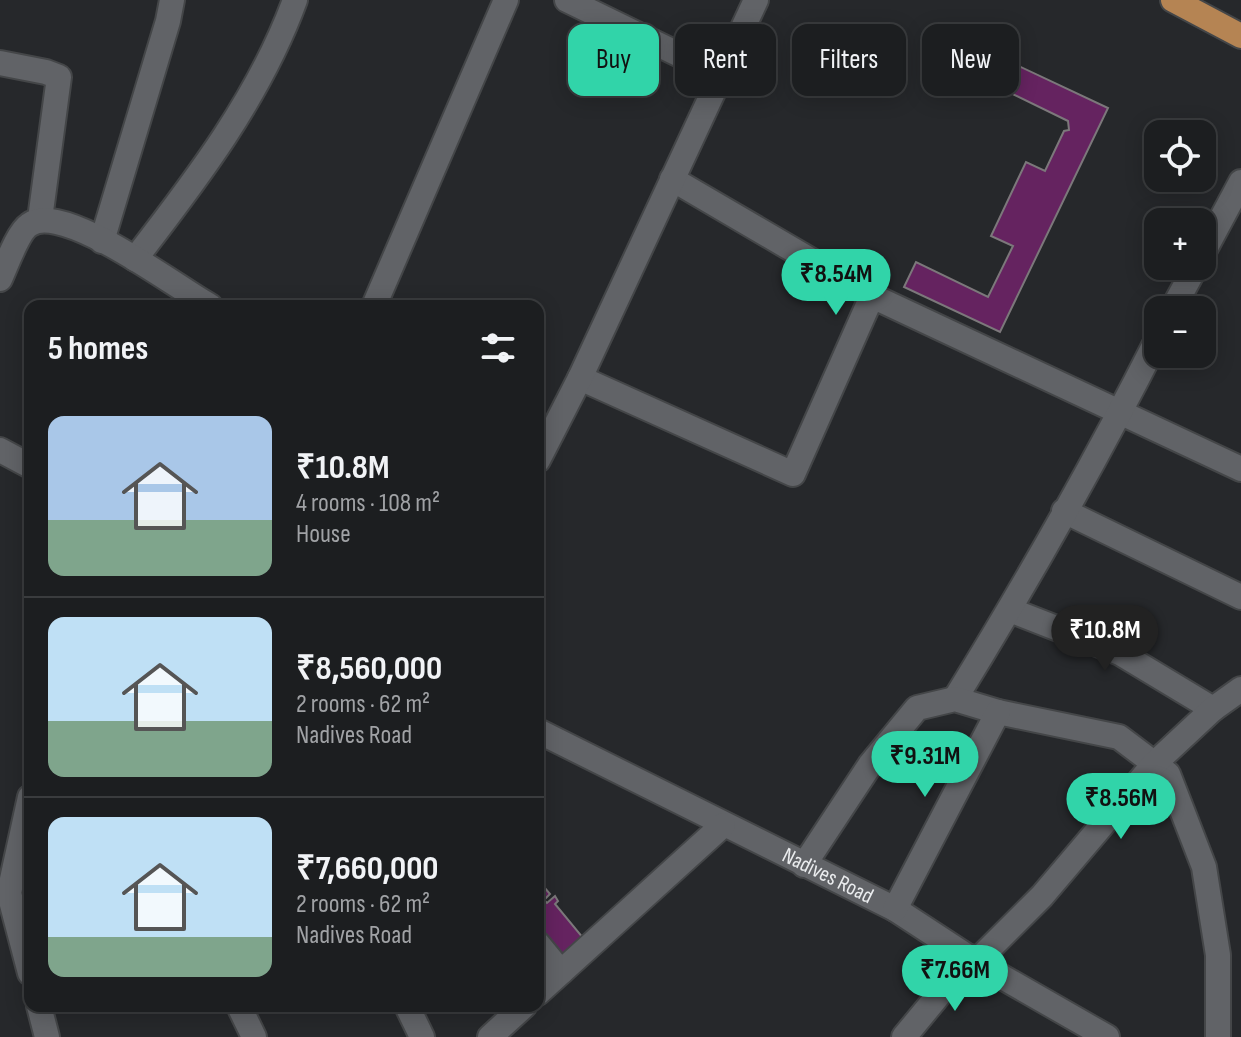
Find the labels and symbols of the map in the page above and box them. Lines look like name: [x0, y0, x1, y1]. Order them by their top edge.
pin: ₹8.54M: [771, 249, 901, 317]
pin: ₹10.8M: [1040, 605, 1170, 673]
pin: ₹9.31M: [860, 731, 990, 799]
pin: ₹8.56M: [1056, 773, 1186, 841]
street label: Nadives Road: [778, 842, 878, 910]
pin: ₹7.66M: [890, 945, 1020, 1013]

